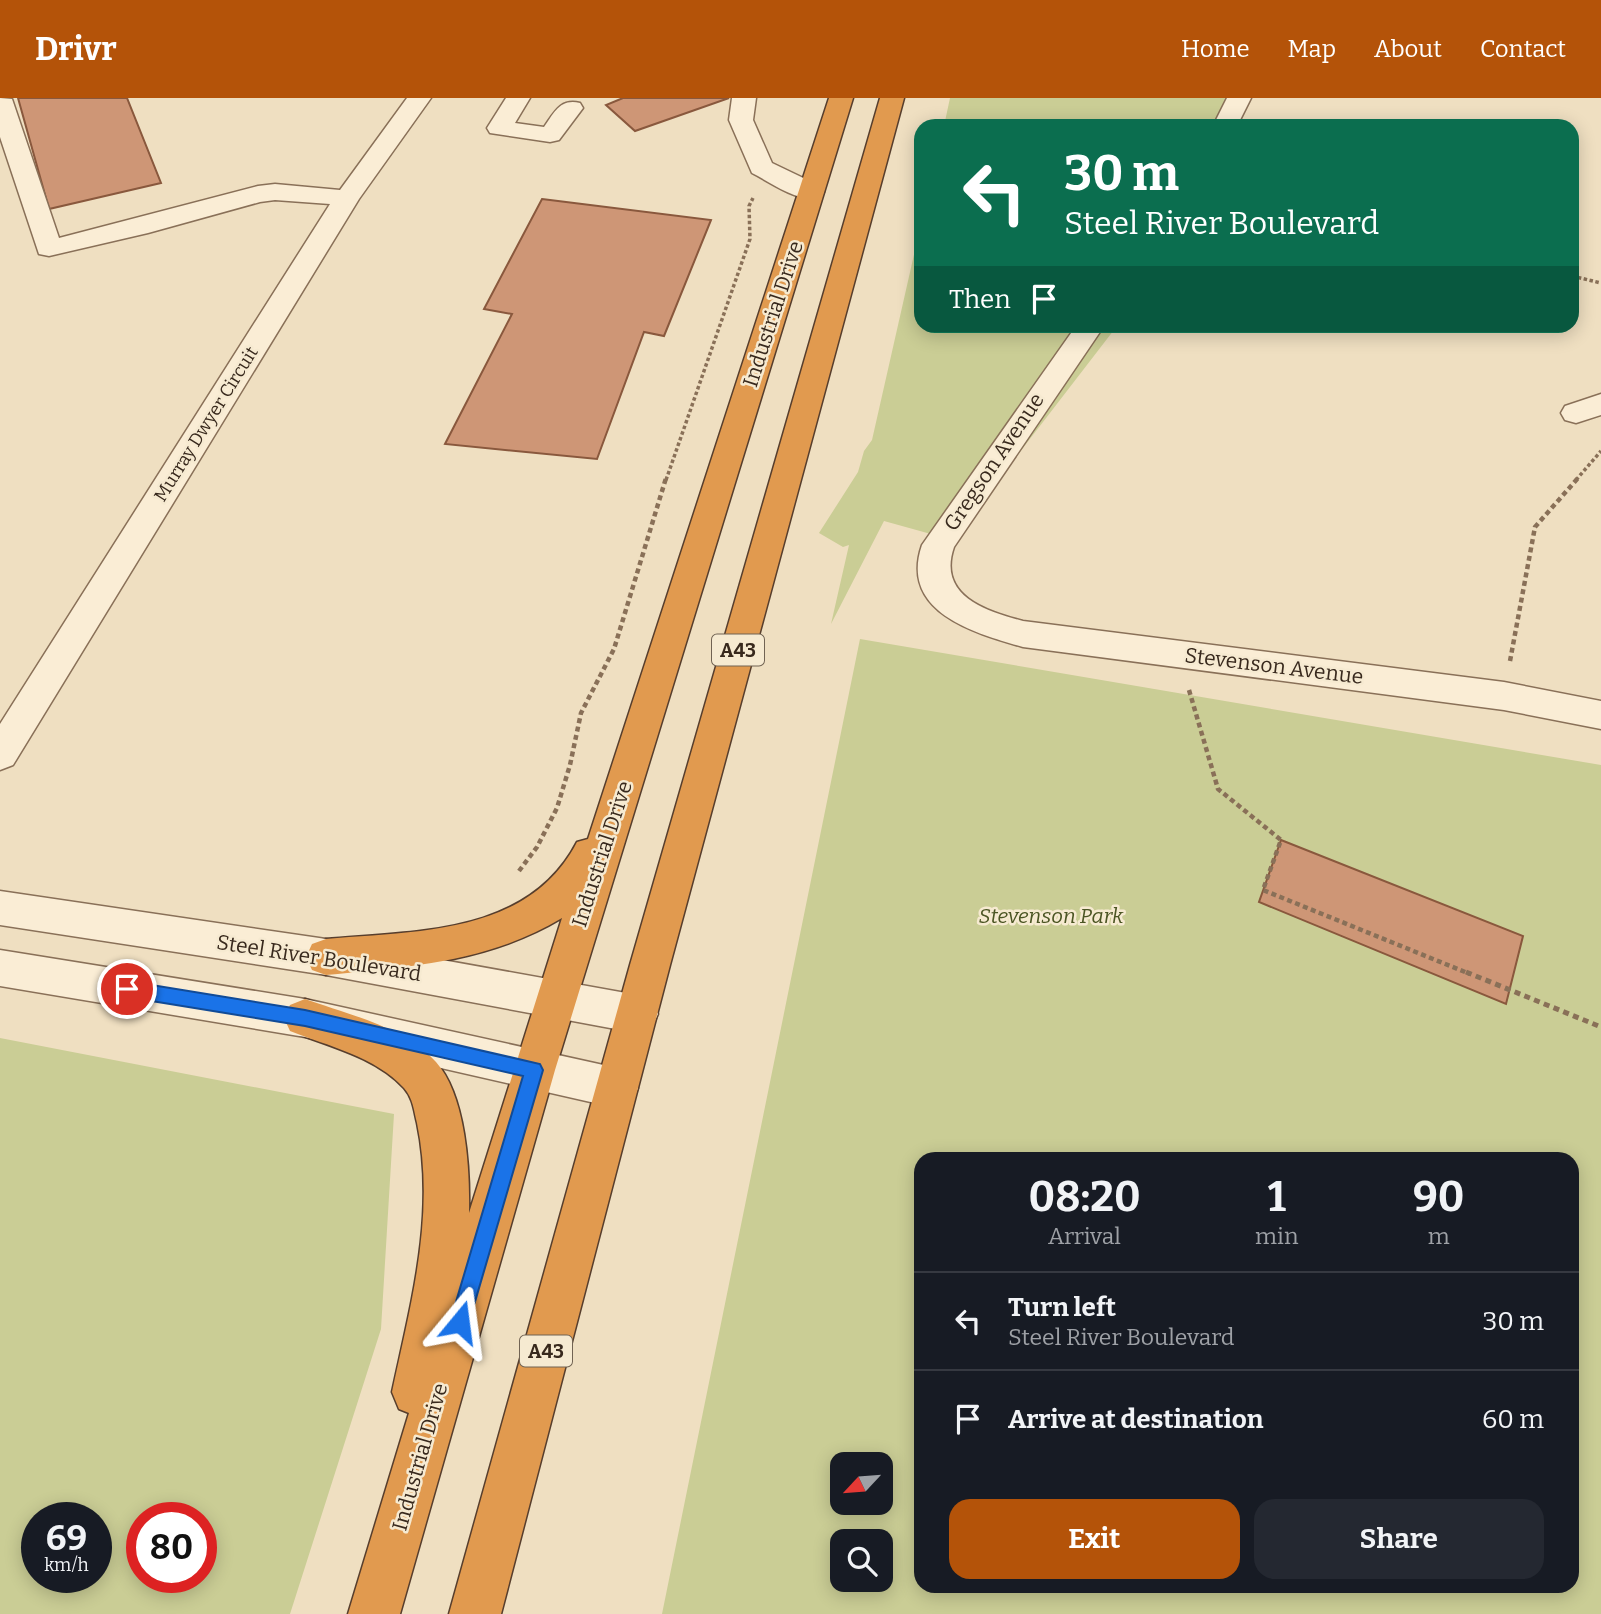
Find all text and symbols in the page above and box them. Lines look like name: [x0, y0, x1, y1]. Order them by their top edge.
text: Drivr: [35, 29, 117, 69]
text: Home: [1181, 35, 1250, 63]
text: Map: [1288, 35, 1336, 63]
text: About: [1374, 35, 1442, 63]
text: Contact: [1480, 35, 1566, 63]
text: 30 m: [1064, 144, 1179, 203]
icon: left: [949, 147, 1040, 238]
text: Steel River Boulevard: [1064, 204, 1379, 242]
street label: Industrial Drive: [737, 238, 809, 390]
icon: arrive: [1025, 280, 1063, 318]
text: Then: [949, 284, 1011, 315]
street label: Murray Dwyer Circuit: [149, 342, 263, 506]
street label: Gregson Avenue: [938, 388, 1050, 536]
road number: A43: [712, 635, 764, 666]
street label: Stevenson Avenue: [1183, 642, 1365, 690]
street label: Industrial Drive: [566, 778, 638, 930]
park label: Stevenson Park: [979, 903, 1124, 929]
street label: Steel River Boulevard: [215, 929, 423, 987]
pin: [97, 959, 157, 1019]
icon: arrive: [108, 970, 146, 1008]
text: 08:20: [1029, 1172, 1141, 1222]
text: 1: [1268, 1172, 1286, 1222]
text: 90: [1413, 1172, 1464, 1222]
text: Arrival: [1048, 1222, 1121, 1250]
text: min: [1255, 1222, 1298, 1250]
text: m: [1428, 1222, 1450, 1250]
position arrow: [423, 1285, 497, 1359]
text: Turn left: [1008, 1292, 1116, 1323]
icon: left: [949, 1302, 987, 1340]
text: 30 m: [1483, 1306, 1544, 1337]
text: Steel River Boulevard: [1008, 1323, 1235, 1351]
road number: A43: [520, 1336, 572, 1366]
street label: Industrial Drive: [387, 1380, 453, 1534]
icon: arrive: [949, 1400, 987, 1438]
text: Arrive at destination: [1008, 1404, 1263, 1435]
text: 60 m: [1482, 1404, 1544, 1435]
north arrow: [830, 1452, 892, 1516]
map controls: [830, 1452, 893, 1592]
button: Exit: [949, 1499, 1240, 1579]
button: Share: [1254, 1499, 1544, 1579]
speed limit sign: 80: [126, 1502, 217, 1593]
text: 69: [46, 1517, 87, 1559]
button: search: [830, 1529, 893, 1592]
text: km/h: [44, 1554, 89, 1576]

